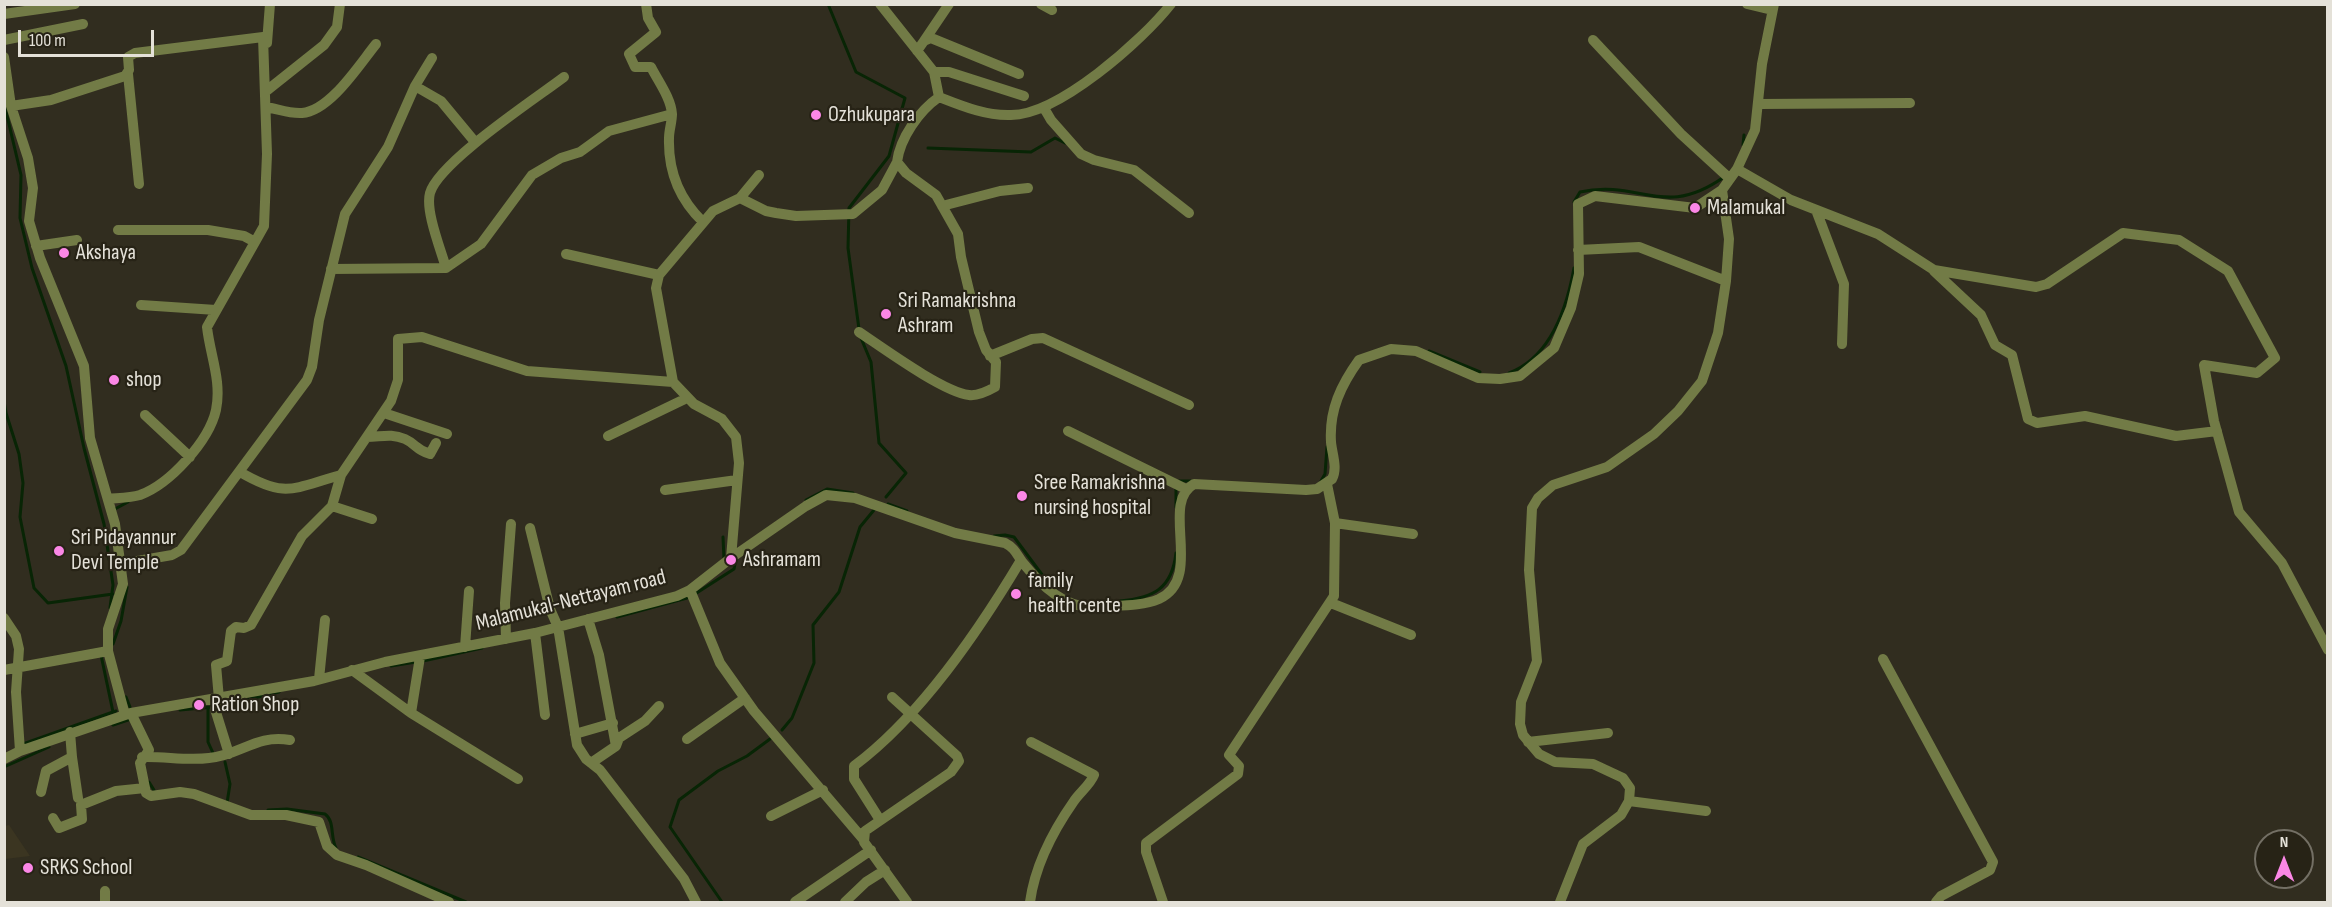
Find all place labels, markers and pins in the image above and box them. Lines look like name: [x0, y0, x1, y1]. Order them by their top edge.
place label: Ozhukupara: [828, 102, 915, 128]
marker: Ozhukupara: [809, 108, 823, 122]
place label: Malamukal: [1707, 195, 1785, 221]
marker: Malamukal: [1688, 201, 1702, 215]
place label: Akshaya: [76, 240, 136, 266]
marker: Akshaya: [57, 246, 71, 260]
place label: Sri Ramakrishna Ashram: [898, 288, 1016, 340]
marker: Sri Ramakrishna Ashram: [879, 307, 893, 321]
place label: shop: [126, 367, 162, 393]
marker: shop: [107, 373, 121, 387]
place label: Sree Ramakrishna nursing hospital: [1034, 470, 1166, 522]
marker: Sree Ramakrishna nursing hospital: [1015, 489, 1029, 503]
place label: Sri Pidayannur Devi Temple: [71, 525, 176, 576]
marker: Sri Pidayannur Devi Temple: [52, 544, 66, 558]
place label: Ashramam: [743, 547, 821, 573]
marker: Ashramam: [724, 553, 738, 567]
place label: family health cente: [1028, 568, 1121, 620]
marker: family health cente: [1009, 587, 1023, 601]
place label: Ration Shop: [211, 692, 299, 718]
marker: Ration Shop: [192, 698, 206, 712]
place label: SRKS School: [40, 855, 132, 881]
marker: SRKS School: [21, 861, 35, 875]

